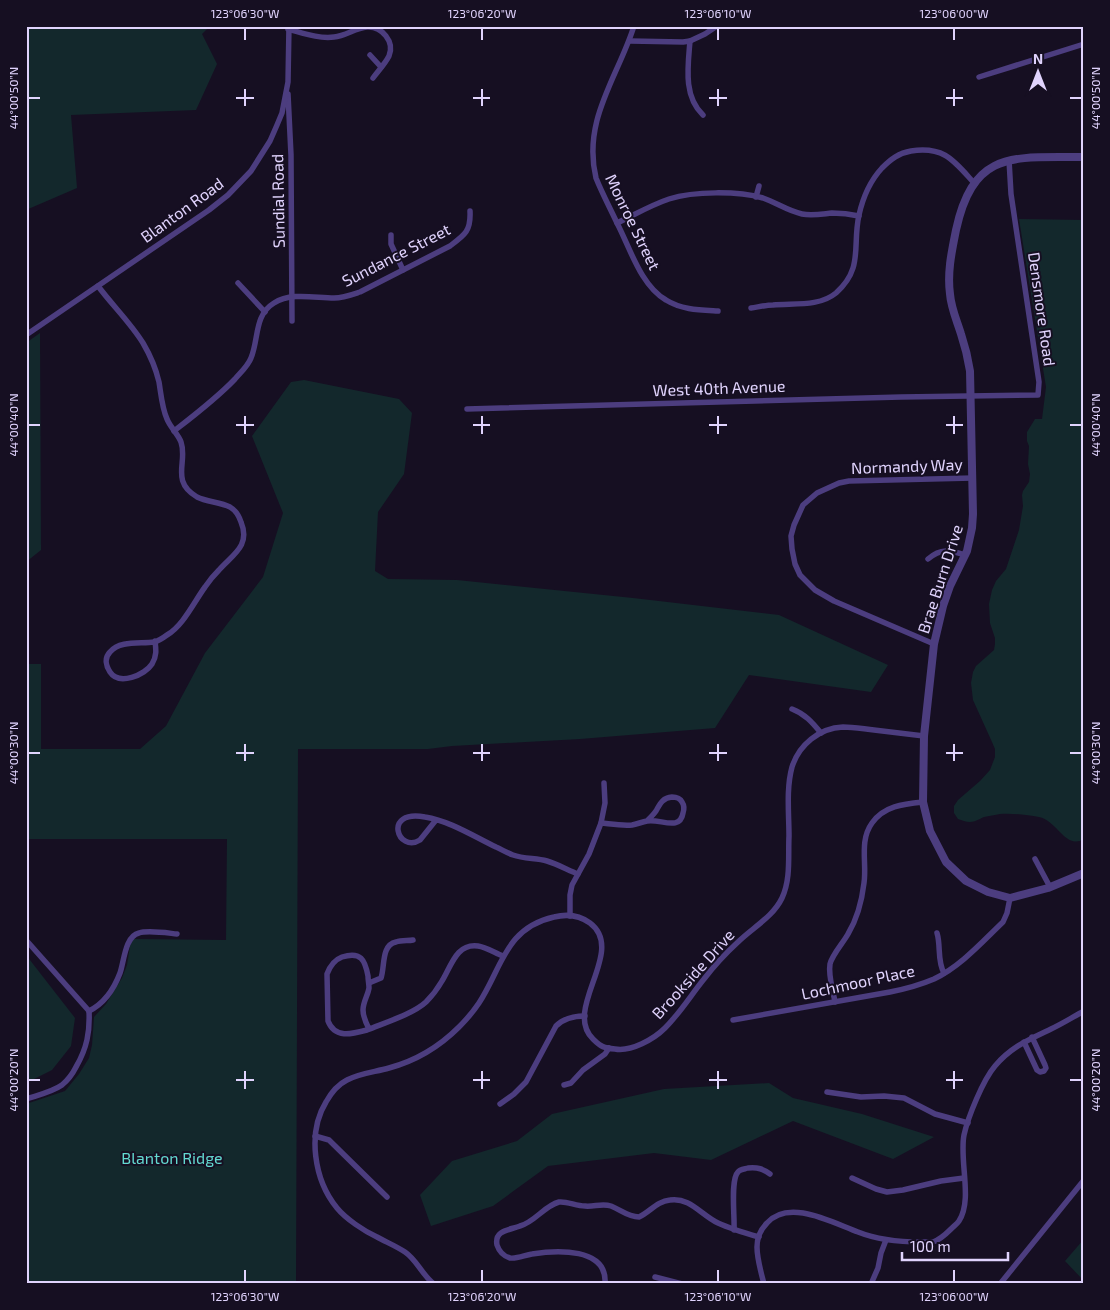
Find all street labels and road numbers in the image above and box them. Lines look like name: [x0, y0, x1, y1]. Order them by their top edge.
street label: Sundial Road: [267, 154, 288, 248]
street label: Monroe Street: [602, 171, 665, 273]
street label: Blanton Road: [137, 173, 227, 246]
street label: Sundance Street: [338, 219, 453, 290]
street label: Densmore Road: [1025, 251, 1060, 367]
street label: West 40th Avenue: [652, 376, 786, 399]
street label: Normandy Way: [851, 454, 964, 477]
street label: Brae Burn Drive: [913, 522, 966, 636]
street label: Brookside Drive: [647, 925, 738, 1022]
street label: Lochmoor Place: [799, 960, 916, 1003]

